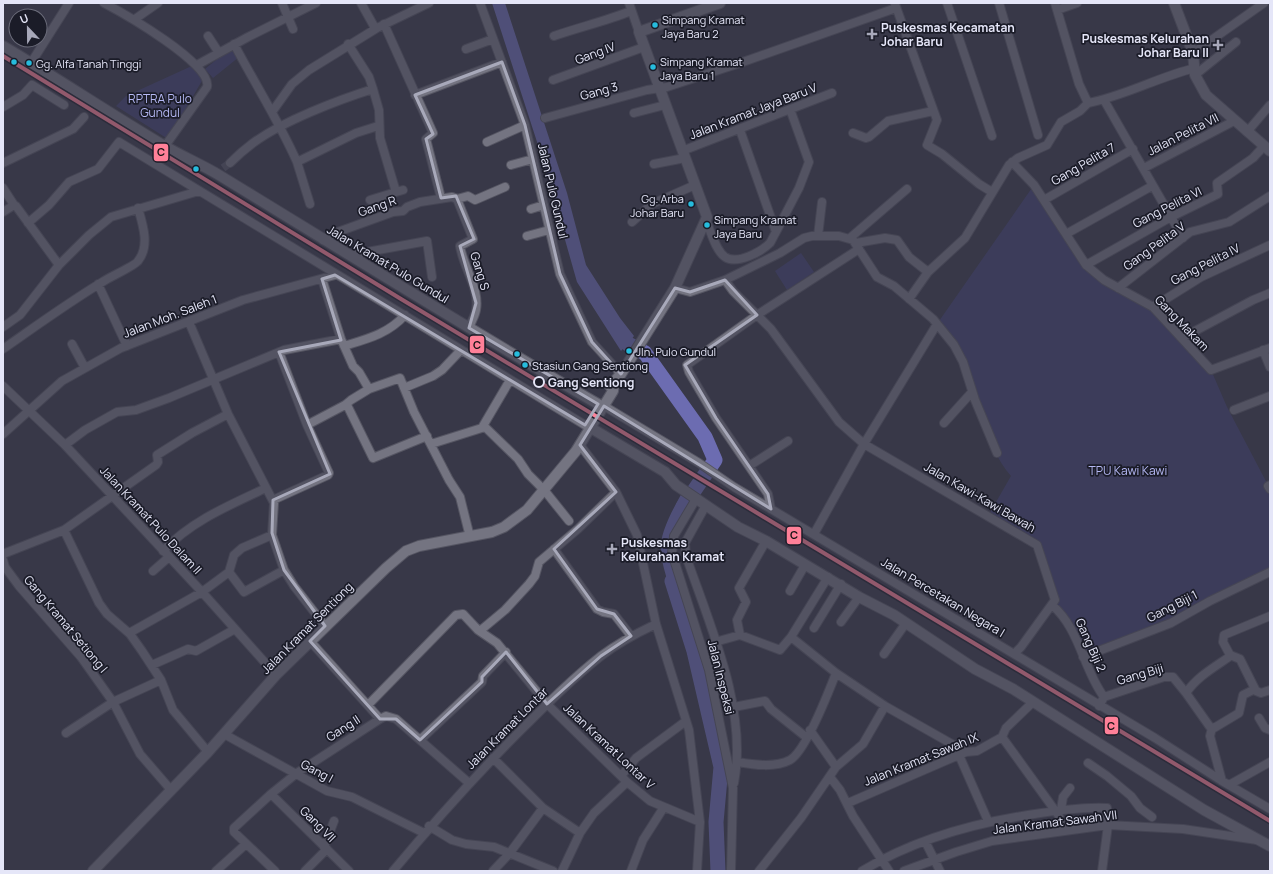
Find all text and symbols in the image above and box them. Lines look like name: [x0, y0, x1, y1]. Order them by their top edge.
north arrow: [8, 8, 48, 48]
text: U: [18, 10, 31, 27]
place label: Simpang Kramat Jaya Baru 2: [662, 12, 745, 41]
place label: Puskesmas Kecamatan Johar Baru: [881, 19, 1015, 50]
marker: Simpang Kramat Jaya Baru 2: [650, 20, 660, 30]
marker: Puskesmas Kecamatan Johar Baru: [866, 28, 878, 40]
place label: Puskesmas Kelurahan Johar Baru II: [1082, 30, 1209, 61]
street label: Gang IV: [572, 38, 618, 68]
marker: Puskesmas Kelurahan Johar Baru II: [1212, 39, 1224, 51]
place label: Simpang Kramat Jaya Baru 1: [660, 54, 743, 83]
place label: Gg. Alfa Tanah Tinggi: [36, 56, 141, 71]
unlabelled marker: [9, 57, 19, 67]
marker: Gg. Alfa Tanah Tinggi: [24, 58, 34, 68]
marker: Simpang Kramat Jaya Baru 1: [648, 62, 658, 72]
street label: Gang 3: [578, 78, 620, 104]
street label: Jalan Kramat Jaya Baru V: [687, 79, 820, 143]
park label: RPTRA Pulo Gundul: [128, 90, 192, 121]
street label: Jalan Pelita VII: [1144, 109, 1222, 159]
street label: Gang Pelita 7: [1048, 139, 1118, 189]
street label: Jalan Pulo Gundul: [534, 142, 572, 240]
line badge: C: [153, 143, 169, 162]
text: C: [157, 144, 165, 159]
unlabelled marker: [191, 164, 201, 174]
street label: Gang Pelita VI: [1129, 182, 1205, 232]
street label: Gang R: [356, 191, 399, 220]
place label: Gg. Arba Johar Baru: [630, 191, 684, 220]
marker: Gg. Arba Johar Baru: [686, 199, 696, 209]
place label: Simpang Kramat Jaya Baru: [714, 212, 797, 241]
street label: Gang Pelita V: [1120, 217, 1189, 274]
marker: Simpang Kramat Jaya Baru: [702, 220, 712, 230]
street label: Jalan Kramat Pulo Gundul: [324, 221, 452, 307]
street label: Gang Pelita IV: [1167, 239, 1243, 289]
street label: Gang S: [466, 250, 494, 292]
street label: Jalan Moh. Saleh 1: [121, 290, 219, 342]
street label: Gang Makam: [1151, 291, 1213, 355]
line badge: C: [469, 335, 485, 354]
text: C: [473, 337, 481, 352]
place label: Jln. Pulo Gundul: [636, 344, 716, 359]
marker: Jln. Pulo Gundul: [624, 346, 634, 356]
unlabelled marker: [512, 349, 522, 359]
place label: Stasiun Gang Sentiong: [532, 358, 648, 373]
marker: Stasiun Gang Sentiong: [520, 360, 530, 370]
place label: Gang Sentiong: [548, 374, 634, 391]
marker: Gang Sentiong: [533, 376, 545, 388]
street label: Jalan Kawi-Kawi Bawah: [921, 458, 1039, 536]
street label: Jalan Kramat Pulo Dalam II: [96, 462, 206, 578]
park label: TPU Kawi Kawi: [1089, 462, 1167, 479]
line badge: C: [786, 526, 802, 545]
text: C: [790, 527, 798, 542]
place label: Puskesmas Kelurahan Kramat: [621, 534, 724, 565]
marker: Puskesmas Kelurahan Kramat: [606, 543, 618, 555]
street label: Jalan Percetakan Negara I: [878, 553, 1008, 641]
street label: Gang Kramat Setiong I: [20, 572, 112, 676]
street label: Jalan Kramat Sentiong: [257, 578, 357, 678]
street label: Gang Biji 1: [1144, 586, 1200, 626]
street label: Gang Biji 2: [1072, 616, 1110, 675]
street label: Jalan Inspeksi: [703, 638, 739, 716]
street label: Gang Biji: [1115, 659, 1165, 689]
street label: Jalan Kramat Lontar: [462, 683, 552, 773]
street label: Jalan Kramat Lontar V: [560, 699, 659, 793]
street label: Gang II: [323, 711, 363, 745]
line badge: C: [1104, 716, 1119, 735]
text: C: [1107, 718, 1115, 733]
street label: Jalan Kramat Sawah IX: [861, 728, 981, 790]
street label: Gang I: [298, 755, 336, 787]
street label: Gang VII: [296, 802, 340, 846]
street label: Jalan Kramat Sawah VII: [992, 806, 1118, 838]

